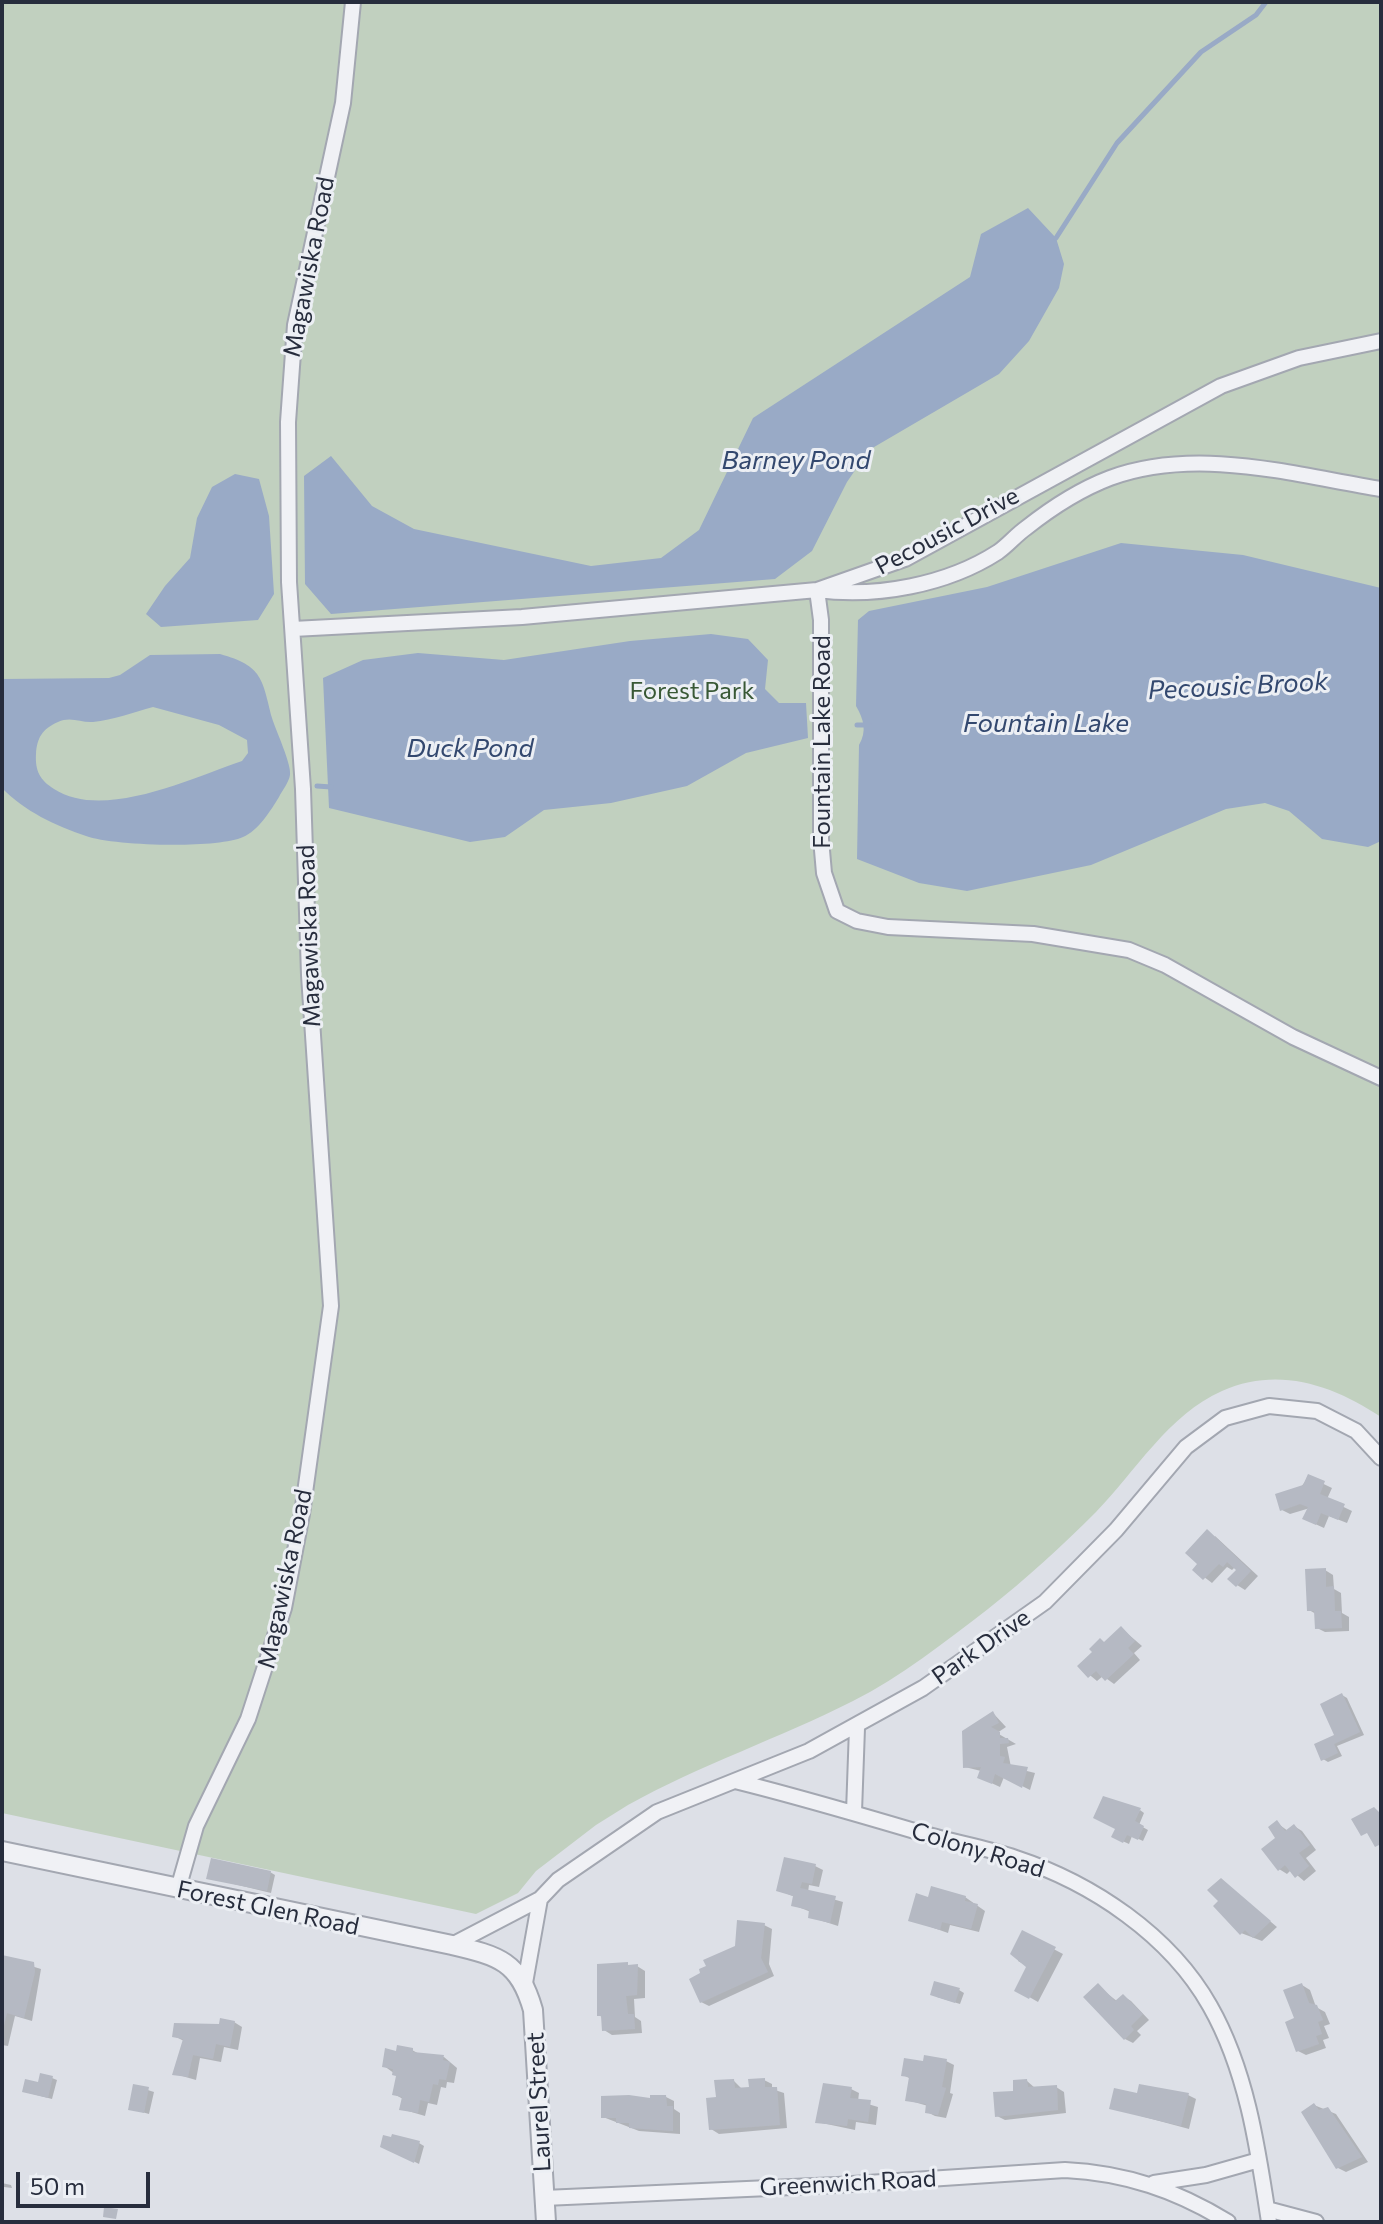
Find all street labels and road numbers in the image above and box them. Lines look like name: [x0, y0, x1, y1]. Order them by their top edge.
street label: Magawiska Road: [277, 174, 341, 360]
street label: Pecousic Drive: [870, 481, 1024, 581]
street label: Fountain Lake Road: [808, 635, 836, 849]
street label: Magawiska Road: [291, 844, 327, 1028]
street label: Magawiska Road: [252, 1487, 318, 1671]
street label: Park Drive: [927, 1603, 1035, 1691]
street label: Colony Road: [908, 1816, 1048, 1884]
street label: Forest Glen Road: [174, 1875, 362, 1941]
street label: Laurel Street: [521, 2031, 557, 2173]
street label: Greenwich Road: [759, 2164, 937, 2202]

